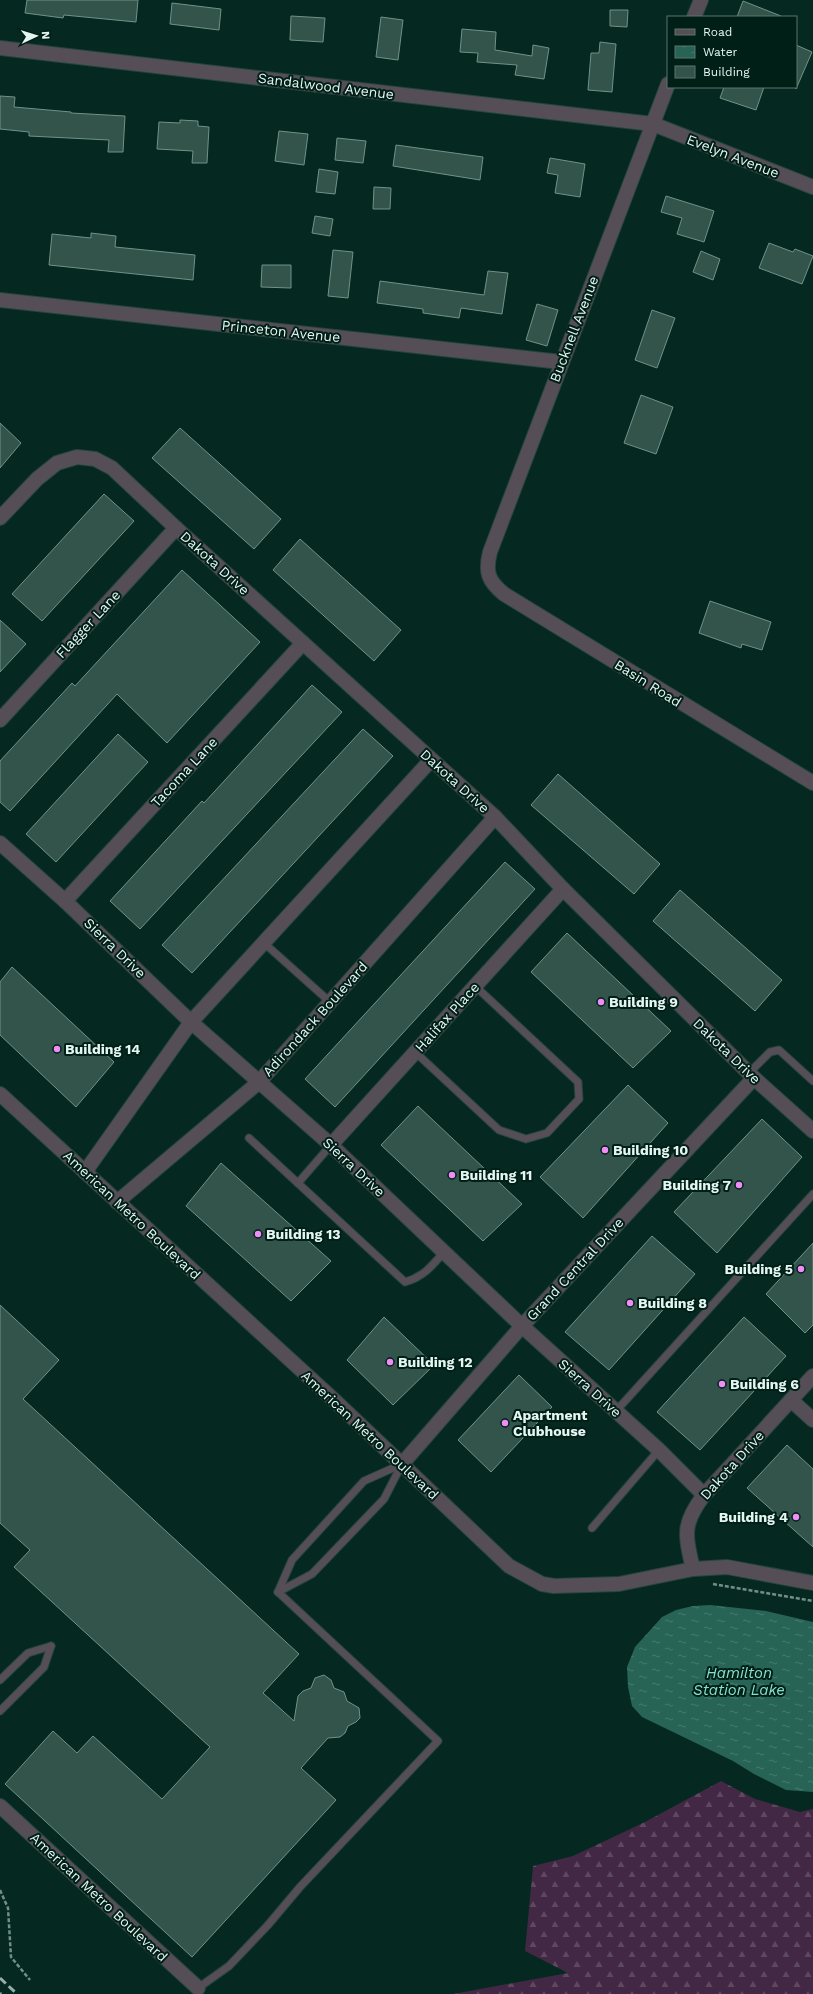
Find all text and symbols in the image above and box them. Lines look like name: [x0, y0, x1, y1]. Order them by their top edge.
north arrow: [16, 16, 56, 56]
legend: [667, 16, 797, 88]
text: Road: [703, 25, 732, 39]
text: N: [39, 31, 52, 40]
text: Water: [703, 45, 738, 59]
text: Building: [703, 65, 750, 79]
street label: Sandalwood Avenue: [257, 70, 395, 102]
street label: Evelyn Avenue: [685, 131, 781, 181]
street label: Bucknell Avenue: [546, 274, 602, 384]
street label: Princeton Avenue: [221, 317, 341, 345]
street label: Dakota Drive: [177, 528, 253, 598]
street label: Flagger Lane: [53, 587, 123, 661]
street label: Basin Road: [612, 656, 684, 710]
street label: Tacoma Lane: [147, 734, 221, 810]
street label: Dakota Drive: [417, 746, 493, 816]
street label: Sierra Drive: [81, 915, 149, 981]
street label: Adirondack Boulevard: [259, 958, 371, 1080]
street label: Halifax Place: [412, 979, 482, 1055]
place label: Building 9: [609, 994, 678, 1010]
marker: Building 9: [596, 997, 606, 1007]
street label: Dakota Drive: [690, 1015, 764, 1087]
place label: Building 14: [65, 1041, 140, 1057]
marker: Building 14: [52, 1044, 62, 1054]
street label: Sierra Drive: [320, 1134, 388, 1200]
place label: Building 10: [613, 1142, 688, 1158]
marker: Building 10: [600, 1145, 610, 1155]
street label: American Metro Boulevard: [60, 1147, 204, 1283]
place label: Building 11: [460, 1167, 532, 1183]
marker: Building 11: [447, 1170, 457, 1180]
place label: Building 7: [663, 1177, 731, 1193]
marker: Building 7: [734, 1180, 744, 1190]
street label: Grand Central Drive: [523, 1214, 627, 1324]
place label: Building 13: [266, 1226, 341, 1242]
marker: Building 13: [253, 1229, 263, 1239]
place label: Building 5: [725, 1261, 793, 1277]
marker: Building 5: [796, 1264, 806, 1274]
place label: Building 8: [638, 1295, 707, 1311]
marker: Building 8: [625, 1298, 635, 1308]
place label: Building 12: [398, 1354, 473, 1370]
street label: Sierra Drive: [555, 1356, 625, 1420]
marker: Building 12: [385, 1357, 395, 1367]
street label: American Metro Boulevard: [298, 1367, 442, 1503]
place label: Building 6: [730, 1376, 799, 1392]
marker: Building 6: [717, 1379, 727, 1389]
place label: Apartment Clubhouse: [513, 1407, 587, 1439]
marker: Apartment Clubhouse: [500, 1418, 510, 1428]
street label: Dakota Drive: [697, 1427, 767, 1503]
place label: Building 4: [719, 1509, 788, 1525]
marker: Building 4: [791, 1512, 801, 1522]
water label: Hamilton Station Lake: [693, 1664, 785, 1699]
street label: American Metro Boulevard: [27, 1829, 171, 1965]

